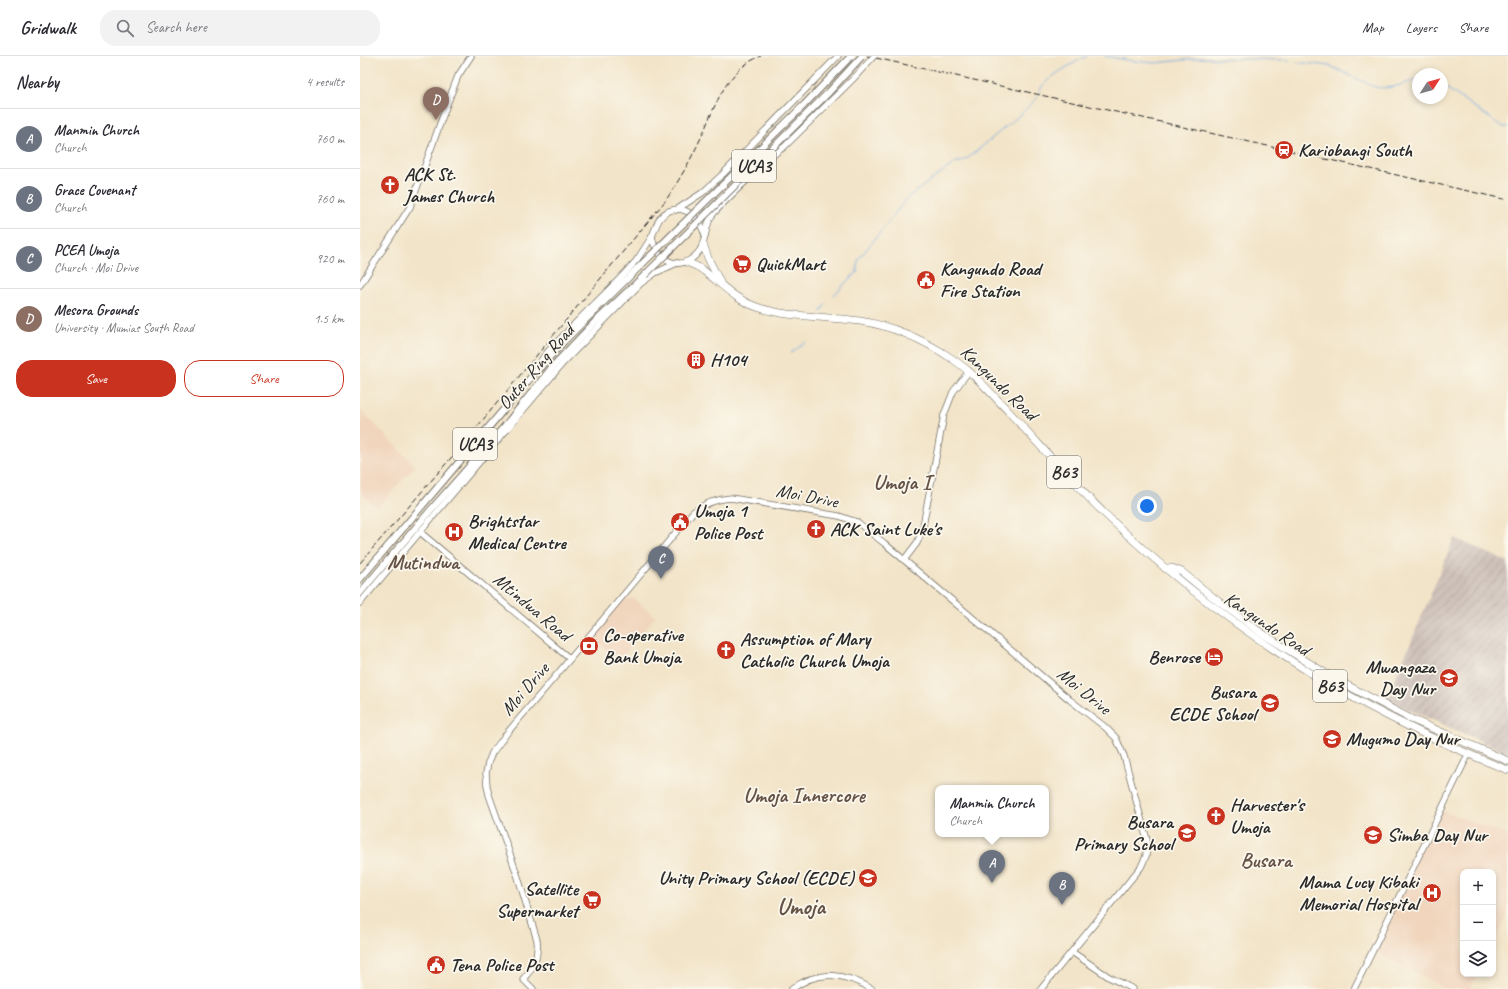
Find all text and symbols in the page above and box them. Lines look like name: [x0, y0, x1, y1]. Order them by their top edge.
search box: [100, 10, 380, 46]
text: Gridwalk: [20, 16, 76, 40]
icon: search: [114, 17, 136, 39]
text: Search here: [146, 18, 207, 37]
text: Map: [1362, 19, 1384, 36]
text: Layers: [1406, 19, 1437, 36]
text: Share: [1459, 19, 1488, 36]
north arrow: [1412, 68, 1448, 104]
text: Nearby: [16, 72, 59, 93]
text: 4 results: [306, 74, 344, 90]
pin: D: [423, 87, 449, 120]
text: Manmin Church: [54, 121, 139, 140]
text: A: [26, 131, 32, 147]
text: 760 m: [316, 131, 344, 147]
place label: Kariobangi South: [1298, 138, 1413, 162]
station icon: Kariobangi South: [1273, 139, 1295, 161]
text: Church: [54, 140, 87, 156]
road number: UCA3: [732, 150, 776, 182]
place label: ACK St. James Church: [402, 162, 496, 208]
church icon: ACK St. James Church: [379, 174, 401, 196]
text: Grace Covenant: [54, 181, 135, 200]
text: B: [26, 191, 32, 207]
text: 760 m: [316, 191, 344, 207]
text: Church: [54, 200, 87, 216]
text: PCEA Umoja: [54, 241, 119, 260]
text: C: [26, 251, 32, 267]
text: 920 m: [316, 251, 344, 267]
place label: QuickMart: [756, 252, 827, 276]
supermarket icon: QuickMart: [731, 253, 753, 275]
place label: Kangundo Road Fire Station: [940, 257, 1044, 303]
text: Church · Moi Drive: [54, 260, 138, 276]
public building icon: Kangundo Road Fire Station: [915, 269, 937, 291]
text: Mesora Grounds: [54, 301, 138, 320]
text: D: [25, 311, 33, 327]
text: 1.5 km: [314, 311, 344, 327]
street label: Outer Ring Road: [492, 317, 582, 415]
text: University · Mumias South Road: [54, 320, 194, 336]
street label: Kangundo Road: [955, 340, 1045, 428]
place label: H104: [710, 348, 749, 372]
building icon: H104: [685, 349, 707, 371]
button: Save: [16, 360, 176, 397]
button: Share: [184, 360, 344, 397]
road number: UCA3: [453, 428, 497, 460]
road number: B63: [1047, 456, 1081, 488]
district label: Umoja I: [873, 469, 935, 495]
street label: Moi Drive: [774, 478, 842, 514]
your location: [1137, 496, 1157, 516]
place label: Umoja 1 Police Post: [694, 499, 764, 545]
place label: Brightstar Medical Centre: [468, 509, 568, 555]
public building icon: Umoja 1 Police Post: [669, 511, 691, 533]
place label: ACK Saint Luke's: [830, 517, 943, 541]
church icon: ACK Saint Luke's: [805, 518, 827, 540]
hospital icon: Brightstar Medical Centre: [443, 521, 465, 543]
pin: C: [648, 546, 674, 579]
district label: Mutindwa: [387, 549, 461, 575]
street label: Mtindwa Road: [488, 567, 579, 649]
street label: Kangundo Road: [1219, 587, 1317, 663]
place label: Co-operative Bank Umoja: [603, 623, 685, 669]
place label: Assumption of Mary Catholic Church Umoja: [740, 627, 890, 673]
bank icon: Co-operative Bank Umoja: [578, 635, 600, 657]
church icon: Assumption of Mary Catholic Church Umoja: [715, 639, 737, 661]
place label: Benrose: [1148, 645, 1202, 669]
hotel icon: Benrose: [1203, 646, 1225, 668]
place label: Mwangaza Day Nur: [1365, 655, 1437, 701]
street label: Moi Drive: [495, 656, 556, 720]
street label: Moi Drive: [1052, 662, 1117, 721]
school or university icon: Mwangaza Day Nur: [1438, 667, 1460, 689]
road number: B63: [1313, 670, 1347, 702]
place label: Busara ECDE School: [1169, 680, 1260, 726]
school or university icon: Busara ECDE School: [1259, 692, 1281, 714]
place label: Mugumo Day Nur: [1346, 727, 1461, 751]
school or university icon: Mugumo Day Nur: [1321, 728, 1343, 750]
district label: Umoja Innercore: [743, 782, 867, 808]
popup: [935, 785, 1049, 837]
place label: Harvester's Umoja: [1230, 793, 1306, 839]
text: Manmin Church: [949, 794, 1035, 813]
church icon: Harvester's Umoja: [1205, 805, 1227, 827]
place label: Busara Primary School: [1074, 810, 1177, 856]
text: Church: [949, 813, 982, 829]
school or university icon: Busara Primary School: [1176, 822, 1198, 844]
place label: Simba Day Nur: [1387, 823, 1489, 847]
school or university icon: Simba Day Nur: [1362, 824, 1384, 846]
district label: Busara: [1240, 847, 1294, 873]
pin: A: [979, 850, 1005, 883]
place label: Unity Primary School (ECDE): [658, 866, 856, 890]
school or university icon: Unity Primary School (ECDE): [857, 867, 879, 889]
map controls: [1460, 869, 1496, 977]
button: +: [1460, 869, 1496, 905]
place label: Mama Lucy Kibaki Memorial Hospital: [1299, 870, 1422, 916]
pin: B: [1049, 872, 1075, 905]
place label: Satellite Supermarket: [496, 877, 581, 923]
hospital icon: Mama Lucy Kibaki Memorial Hospital: [1421, 882, 1443, 904]
supermarket icon: Satellite Supermarket: [581, 889, 603, 911]
district label: Umoja: [777, 892, 827, 921]
button: −: [1460, 905, 1496, 941]
button: layers: [1460, 941, 1496, 977]
place label: Tena Police Post: [450, 953, 556, 977]
public building icon: Tena Police Post: [425, 954, 447, 976]

